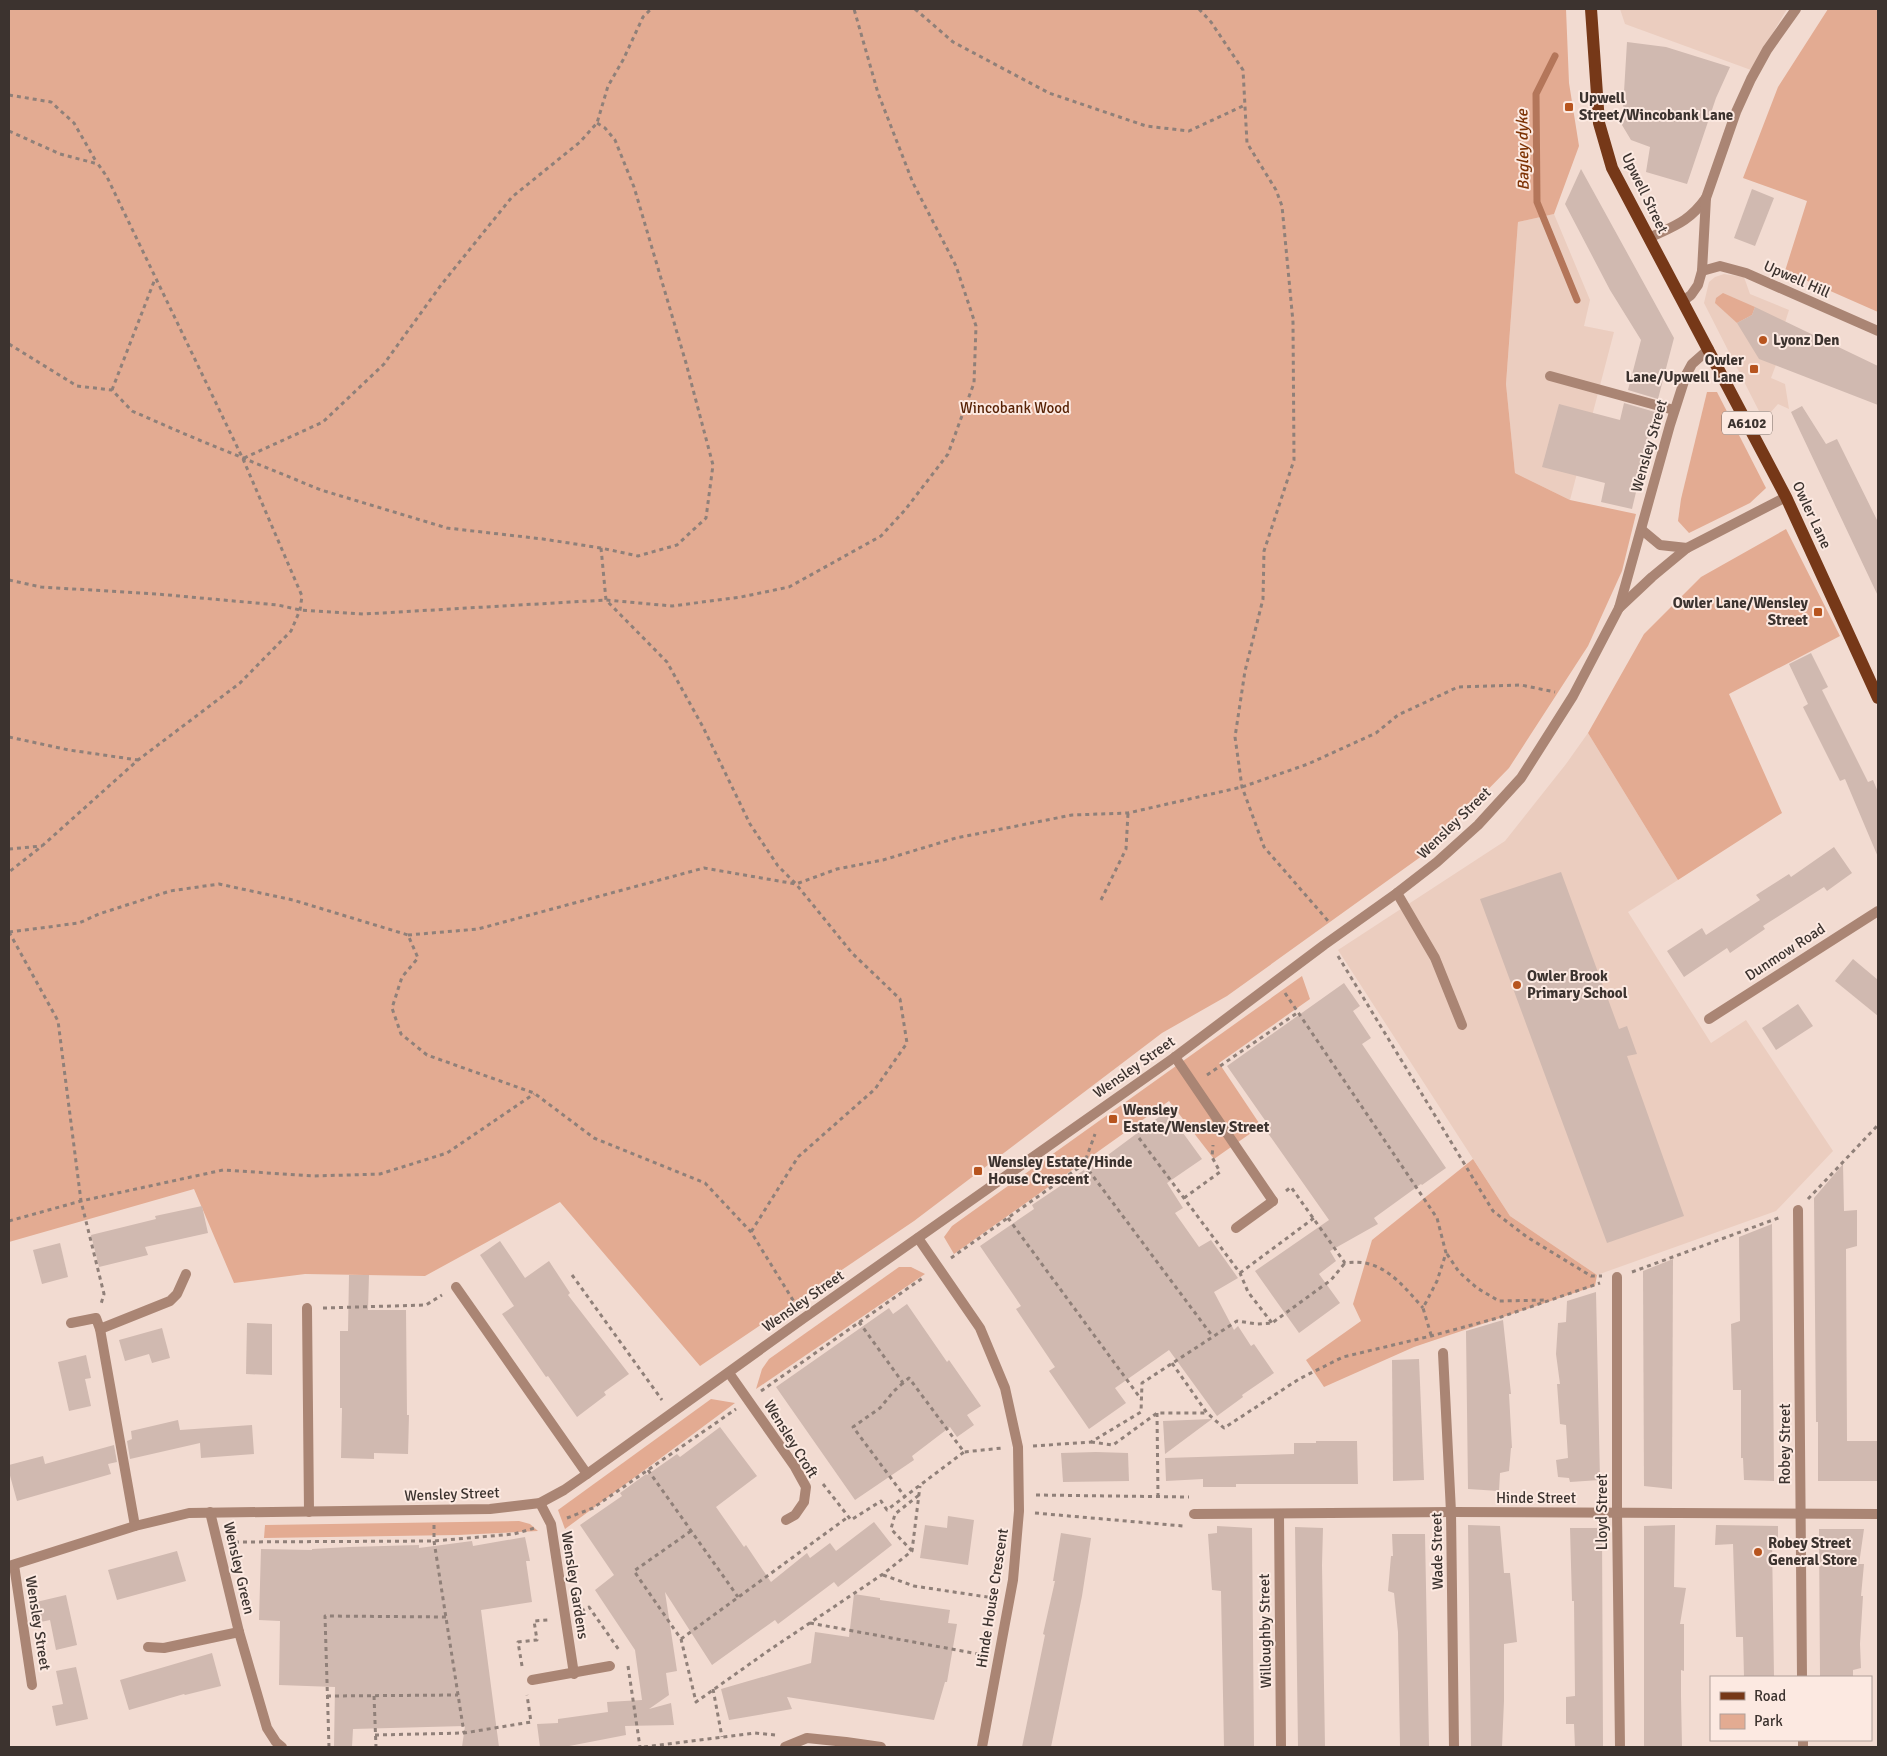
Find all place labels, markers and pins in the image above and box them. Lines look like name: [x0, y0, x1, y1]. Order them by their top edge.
place label: Upwell Street/Wincobank Lane: [1579, 89, 1733, 124]
marker: Upwell Street/Wincobank Lane: [1563, 101, 1575, 113]
place label: Lyonz Den: [1773, 331, 1839, 349]
marker: Lyonz Den: [1757, 334, 1769, 346]
place label: Owler Lane/Upwell Lane: [1625, 351, 1744, 386]
marker: Owler Lane/Upwell Lane: [1748, 363, 1760, 375]
place label: Owler Lane/Wensley Street: [1673, 594, 1809, 629]
marker: Owler Lane/Wensley Street: [1812, 606, 1824, 618]
place label: Owler Brook Primary School: [1527, 967, 1628, 1002]
marker: Owler Brook Primary School: [1511, 979, 1523, 991]
place label: Wensley Estate/Wensley Street: [1123, 1101, 1270, 1136]
marker: Wensley Estate/Wensley Street: [1107, 1113, 1119, 1125]
place label: Wensley Estate/Hinde House Crescent: [988, 1153, 1133, 1188]
marker: Wensley Estate/Hinde House Crescent: [972, 1165, 984, 1177]
place label: Robey Street General Store: [1768, 1534, 1857, 1569]
marker: Robey Street General Store: [1752, 1546, 1764, 1558]

